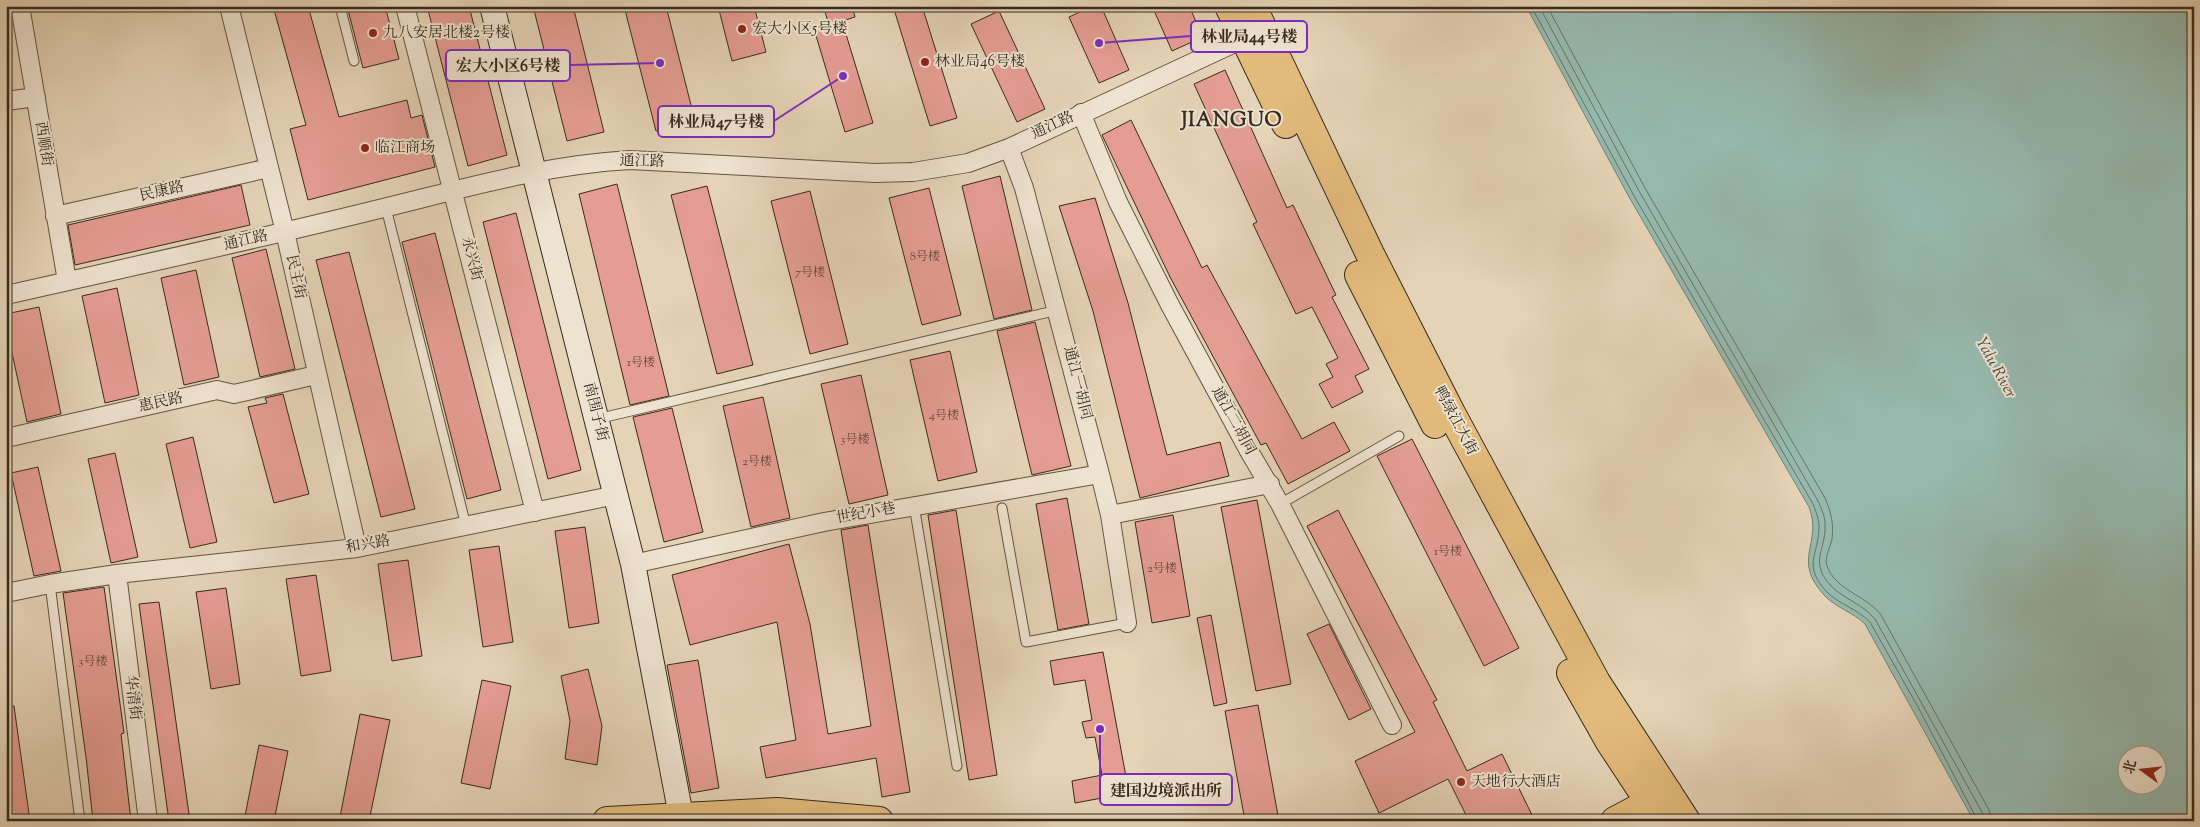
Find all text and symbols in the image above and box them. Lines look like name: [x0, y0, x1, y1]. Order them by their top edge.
place label: 宏大小区5号楼: [752, 19, 847, 40]
callout: 林业局44号楼: [1191, 21, 1307, 52]
place label: 九八安居北楼2号楼: [383, 23, 510, 44]
marker: 宏大小区5号楼: [736, 23, 748, 35]
marker: 九八安居北楼2号楼: [367, 27, 379, 39]
text: 林业局44号楼: [1201, 27, 1297, 50]
callout: 宏大小区6号楼: [446, 50, 570, 81]
place label: 林业局46号楼: [935, 52, 1025, 73]
text: 宏大小区6号楼: [456, 56, 560, 79]
marker: 林业局46号楼: [919, 56, 931, 68]
callout: 林业局47号楼: [658, 106, 774, 137]
street label: 通江路: [1028, 107, 1078, 145]
district label: JIANGUO: [1179, 107, 1283, 136]
text: 林业局47号楼: [668, 112, 764, 135]
street label: 西顺街: [29, 120, 57, 168]
place label: 临江商场: [375, 138, 435, 159]
marker: 临江商场: [359, 142, 371, 154]
street label: 通江路: [619, 151, 665, 173]
street label: 民康路: [138, 177, 186, 207]
street label: 通江路: [222, 226, 270, 256]
street label: 永兴街: [455, 235, 487, 283]
house number: 8号楼: [910, 248, 940, 266]
street label: 民主街: [280, 253, 310, 301]
house number: 7号楼: [795, 264, 825, 282]
water label: Yalu River: [1969, 333, 2021, 403]
street label: 通江一胡同: [1058, 344, 1096, 422]
house number: 1号楼: [627, 354, 655, 372]
street label: 南围子街: [578, 380, 612, 444]
street label: 通江二胡同: [1206, 383, 1260, 459]
street label: 鸭绿江大街: [1428, 383, 1482, 459]
street label: 惠民路: [137, 388, 185, 418]
house number: 4号楼: [929, 407, 959, 425]
house number: 3号楼: [841, 431, 869, 449]
house number: 2号楼: [742, 453, 772, 471]
street label: 世纪小巷: [835, 498, 897, 530]
street label: 和兴路: [344, 531, 392, 559]
house number: 1号楼: [1434, 543, 1462, 561]
house number: 2号楼: [1147, 560, 1177, 578]
house number: 3号楼: [79, 653, 107, 671]
street label: 华清街: [119, 674, 145, 722]
north arrow: [2118, 744, 2168, 794]
text: 北: [2120, 758, 2143, 777]
place label: 天地行大酒店: [1471, 772, 1561, 793]
callout: 建国边境派出所: [1100, 774, 1232, 805]
marker: 天地行大酒店: [1455, 776, 1467, 788]
text: 建国边境派出所: [1110, 781, 1222, 804]

